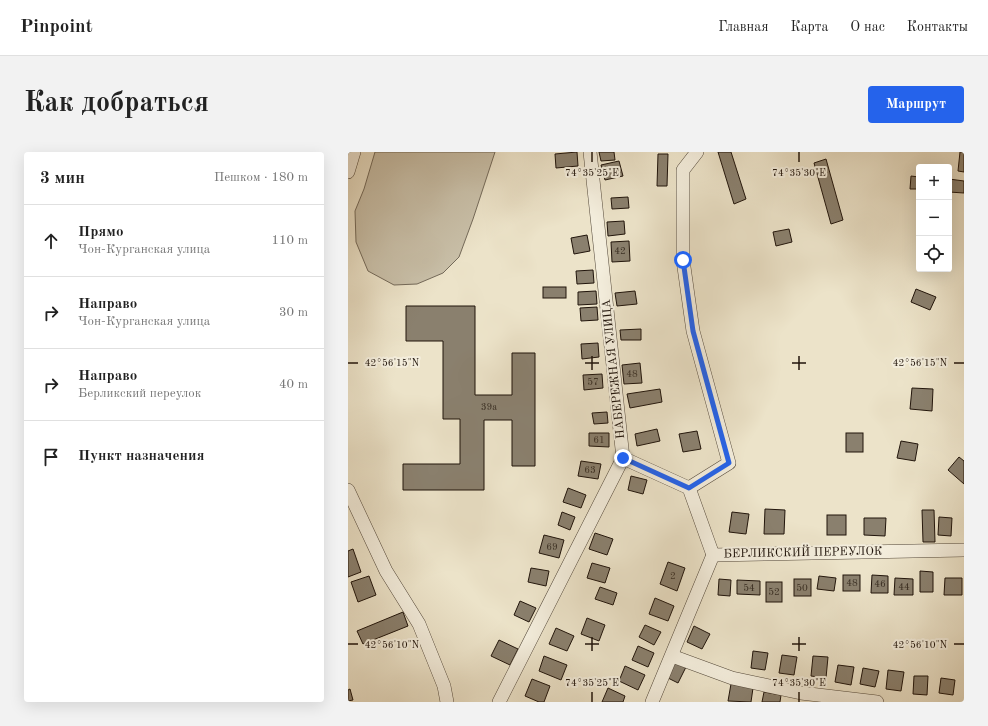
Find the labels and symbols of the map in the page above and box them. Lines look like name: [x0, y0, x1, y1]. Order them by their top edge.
text: 74°35'25"E: [565, 168, 619, 178]
text: 74°35'30"E: [772, 168, 826, 178]
house number: 42: [614, 246, 626, 256]
route start: [674, 251, 692, 269]
street label: НАБЕРЕЖНАЯ УЛИЦА: [601, 299, 627, 439]
text: 42°56'15"N: [365, 358, 420, 368]
text: 42°56'15"N: [893, 358, 948, 368]
house number: 48: [626, 369, 638, 379]
house number: 57: [587, 377, 599, 387]
house number: 39а: [481, 402, 497, 412]
house number: 61: [593, 435, 605, 445]
route end: [614, 449, 632, 467]
house number: 63: [584, 465, 596, 475]
house number: 69: [546, 542, 558, 552]
street label: БЕРЛИКСКИЙ ПЕРЕУЛОК: [723, 543, 883, 560]
house number: 2: [670, 571, 676, 581]
house number: 48: [846, 578, 858, 588]
house number: 46: [874, 579, 886, 589]
house number: 44: [898, 582, 910, 592]
house number: 54: [743, 583, 755, 593]
house number: 50: [796, 583, 808, 593]
house number: 52: [768, 587, 780, 597]
text: 42°56'10"N: [365, 640, 420, 650]
text: 42°56'10"N: [893, 640, 948, 650]
text: 74°35'25"E: [565, 678, 619, 688]
text: 74°35'30"E: [772, 678, 826, 688]

